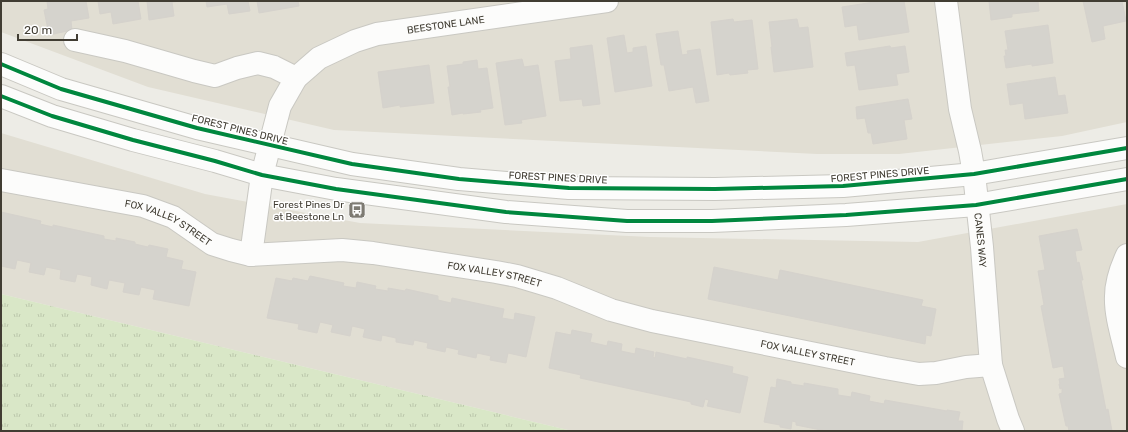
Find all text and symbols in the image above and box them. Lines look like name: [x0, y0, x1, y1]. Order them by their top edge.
street label: BEESTONE LANE: [406, 14, 485, 37]
scale bar: [18, 16, 77, 42]
text: 20 m: [24, 23, 52, 37]
street label: FOREST PINES DRIVE: [190, 112, 289, 148]
street label: FOREST PINES DRIVE: [830, 165, 930, 185]
street label: FOREST PINES DRIVE: [508, 169, 608, 187]
street label: FOX VALLEY STREET: [124, 198, 214, 249]
place label: Forest Pines Dr at Beestone Ln: [273, 199, 344, 223]
bus stop icon: Forest Pines Dr at Beestone Ln: [347, 200, 367, 220]
street label: CANES WAY: [971, 212, 989, 269]
street label: FOX VALLEY STREET: [446, 260, 543, 290]
street label: FOX VALLEY STREET: [759, 338, 856, 369]

